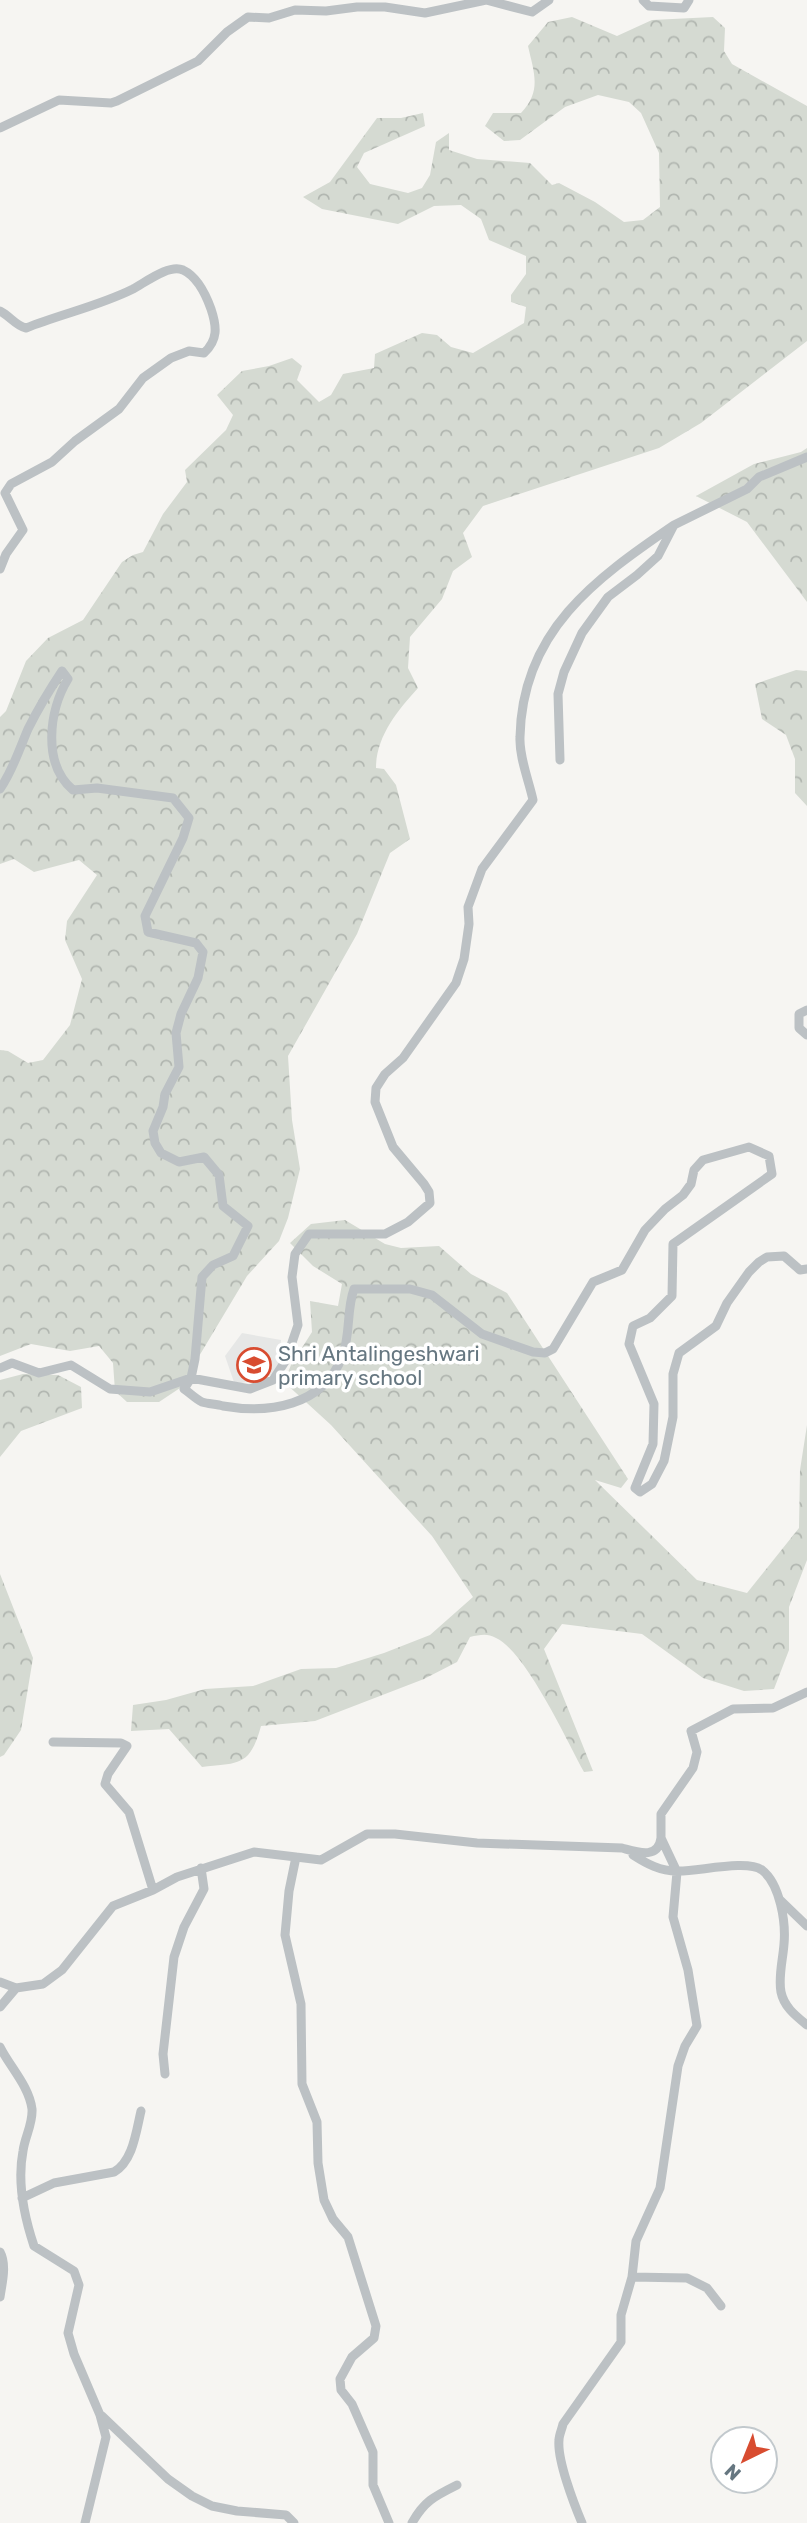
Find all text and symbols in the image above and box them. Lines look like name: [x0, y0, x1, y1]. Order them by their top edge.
place label: Shri Antalingeshwari primary school: [278, 1341, 480, 1390]
school or university icon: Shri Antalingeshwari primary school: [235, 1346, 273, 1384]
north arrow: [709, 2425, 779, 2495]
text: N: [720, 2459, 746, 2485]

